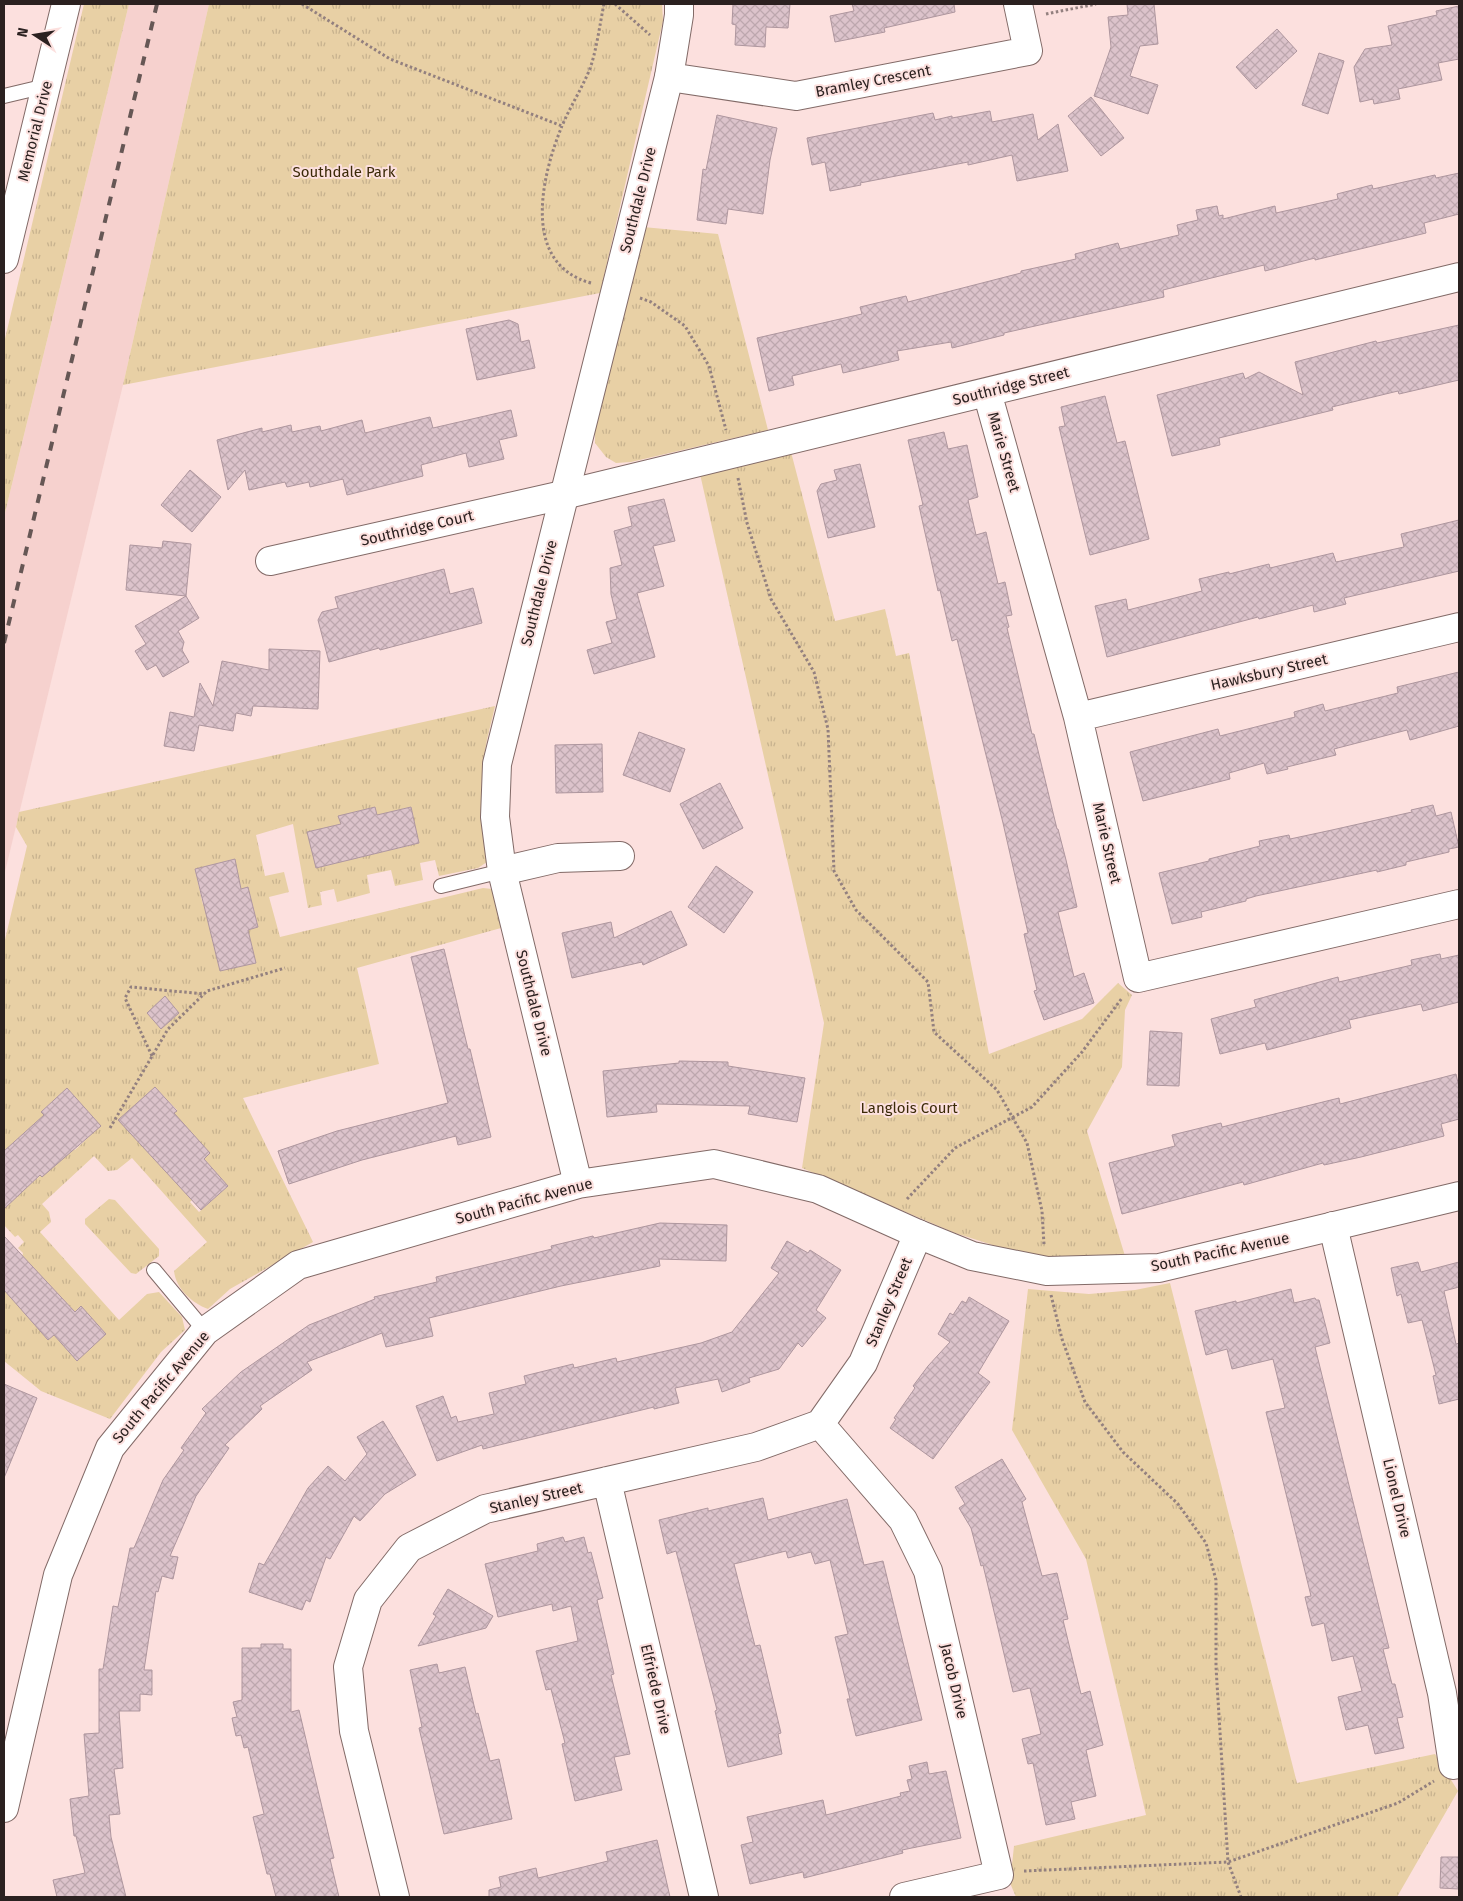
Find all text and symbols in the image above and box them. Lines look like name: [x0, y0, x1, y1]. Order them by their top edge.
north arrow: [10, 10, 60, 60]
text: N: [13, 26, 32, 39]
street label: Bramley Crescent: [814, 61, 933, 101]
street label: Memorial Drive: [14, 79, 56, 183]
street label: Southdale Drive: [616, 145, 660, 255]
park label: Southdale Park: [293, 163, 396, 181]
street label: Southridge Street: [951, 363, 1072, 409]
street label: Marie Street: [984, 410, 1024, 495]
street label: Southridge Court: [359, 506, 476, 550]
street label: Southdale Drive: [517, 538, 561, 648]
street label: Hawksbury Street: [1209, 650, 1330, 694]
street label: Marie Street: [1089, 801, 1125, 886]
street label: Southdale Drive: [512, 948, 556, 1058]
park label: Langlois Court: [860, 1099, 958, 1117]
street label: South Pacific Avenue: [454, 1174, 594, 1228]
street label: South Pacific Avenue: [1149, 1229, 1291, 1275]
street label: Stanley Street: [862, 1254, 916, 1349]
street label: South Pacific Avenue: [109, 1327, 213, 1447]
street label: Lionel Drive: [1379, 1457, 1415, 1539]
street label: Stanley Street: [488, 1478, 585, 1517]
street label: Elfriede Drive: [637, 1642, 675, 1736]
street label: Jacob Drive: [937, 1642, 971, 1720]

